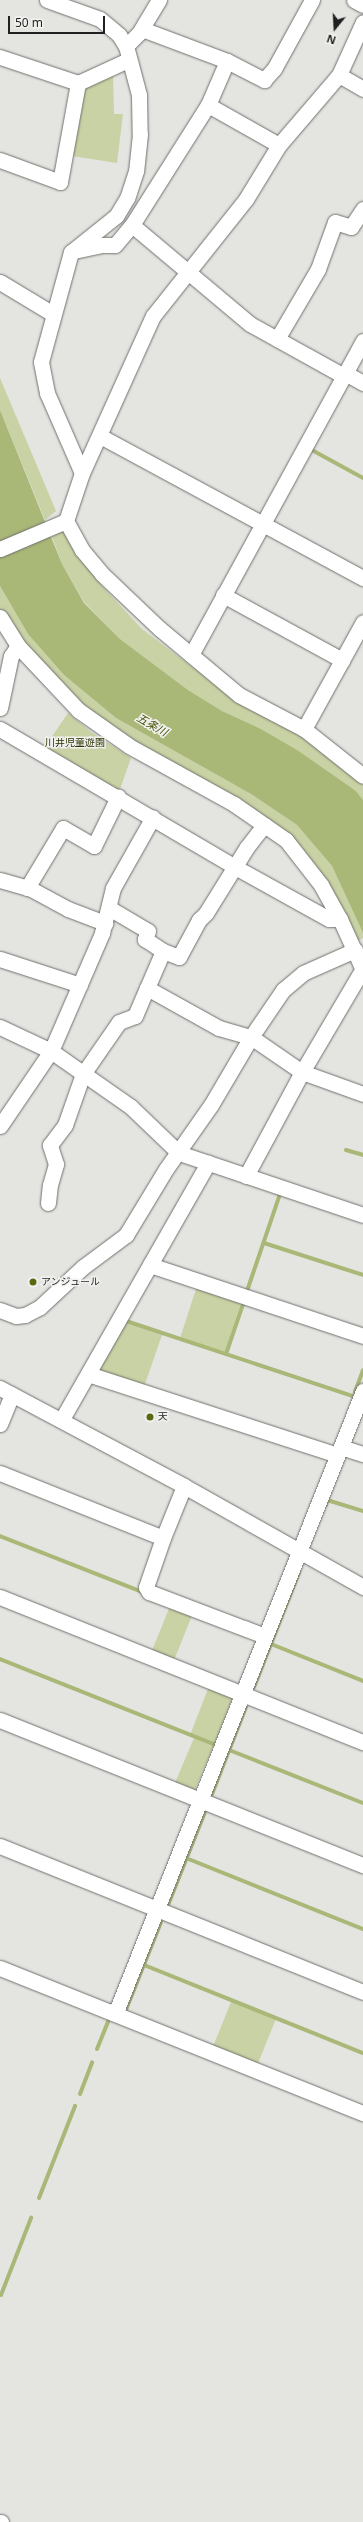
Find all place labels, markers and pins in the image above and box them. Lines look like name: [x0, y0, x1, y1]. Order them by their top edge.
place label: アンジュール: [41, 1276, 101, 1288]
marker: アンジュール: [28, 1277, 38, 1287]
place label: 天: [158, 1411, 168, 1423]
marker: 天: [145, 1412, 155, 1422]

